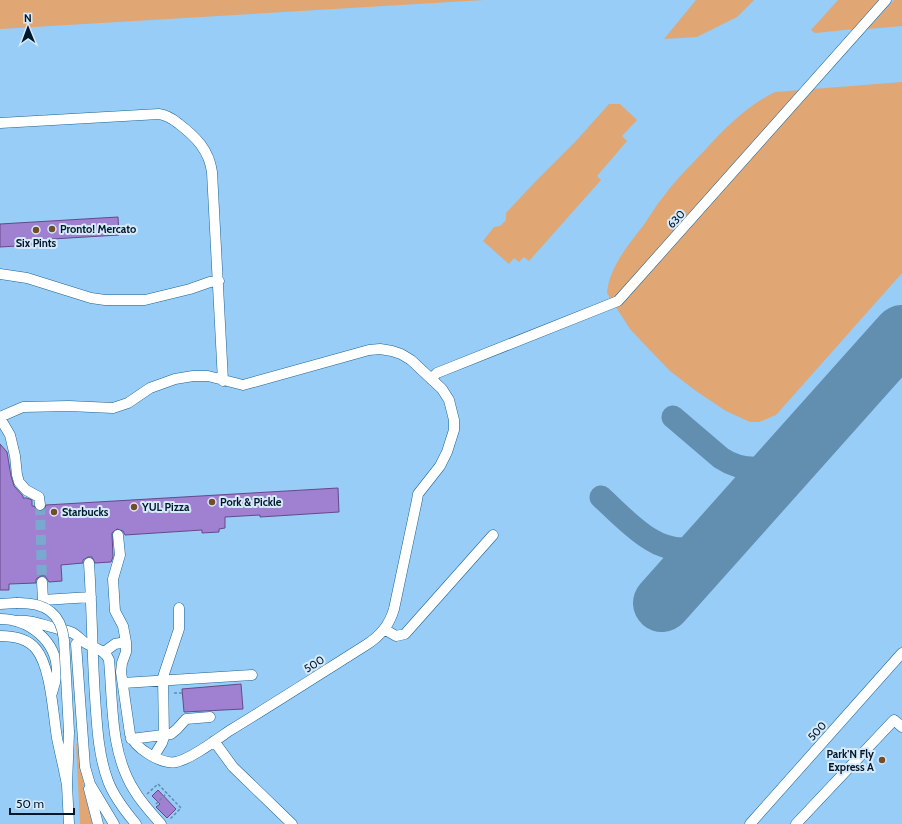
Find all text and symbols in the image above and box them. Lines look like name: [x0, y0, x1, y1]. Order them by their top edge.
north arrow: [8, 8, 48, 48]
text: N: [24, 11, 32, 25]
street label: 630: [664, 207, 688, 231]
place label: Pronto! Mercato: [60, 222, 136, 236]
marker: Pronto! Mercato: [47, 224, 57, 234]
marker: Six Pints: [31, 225, 41, 235]
place label: Six Pints: [16, 236, 57, 250]
place label: Pork & Pickle: [220, 495, 282, 509]
marker: Pork & Pickle: [207, 497, 217, 507]
place label: YUL Pizza: [141, 500, 190, 514]
marker: YUL Pizza: [129, 502, 139, 512]
place label: Starbucks: [62, 505, 109, 519]
marker: Starbucks: [49, 507, 59, 517]
street label: 500: [301, 652, 327, 676]
street label: 500: [805, 718, 830, 744]
place label: Park'N Fly Express A: [826, 747, 874, 774]
marker: Park'N Fly Express A: [877, 755, 887, 765]
scale bar: [10, 790, 74, 816]
text: 50 m: [16, 796, 44, 811]

